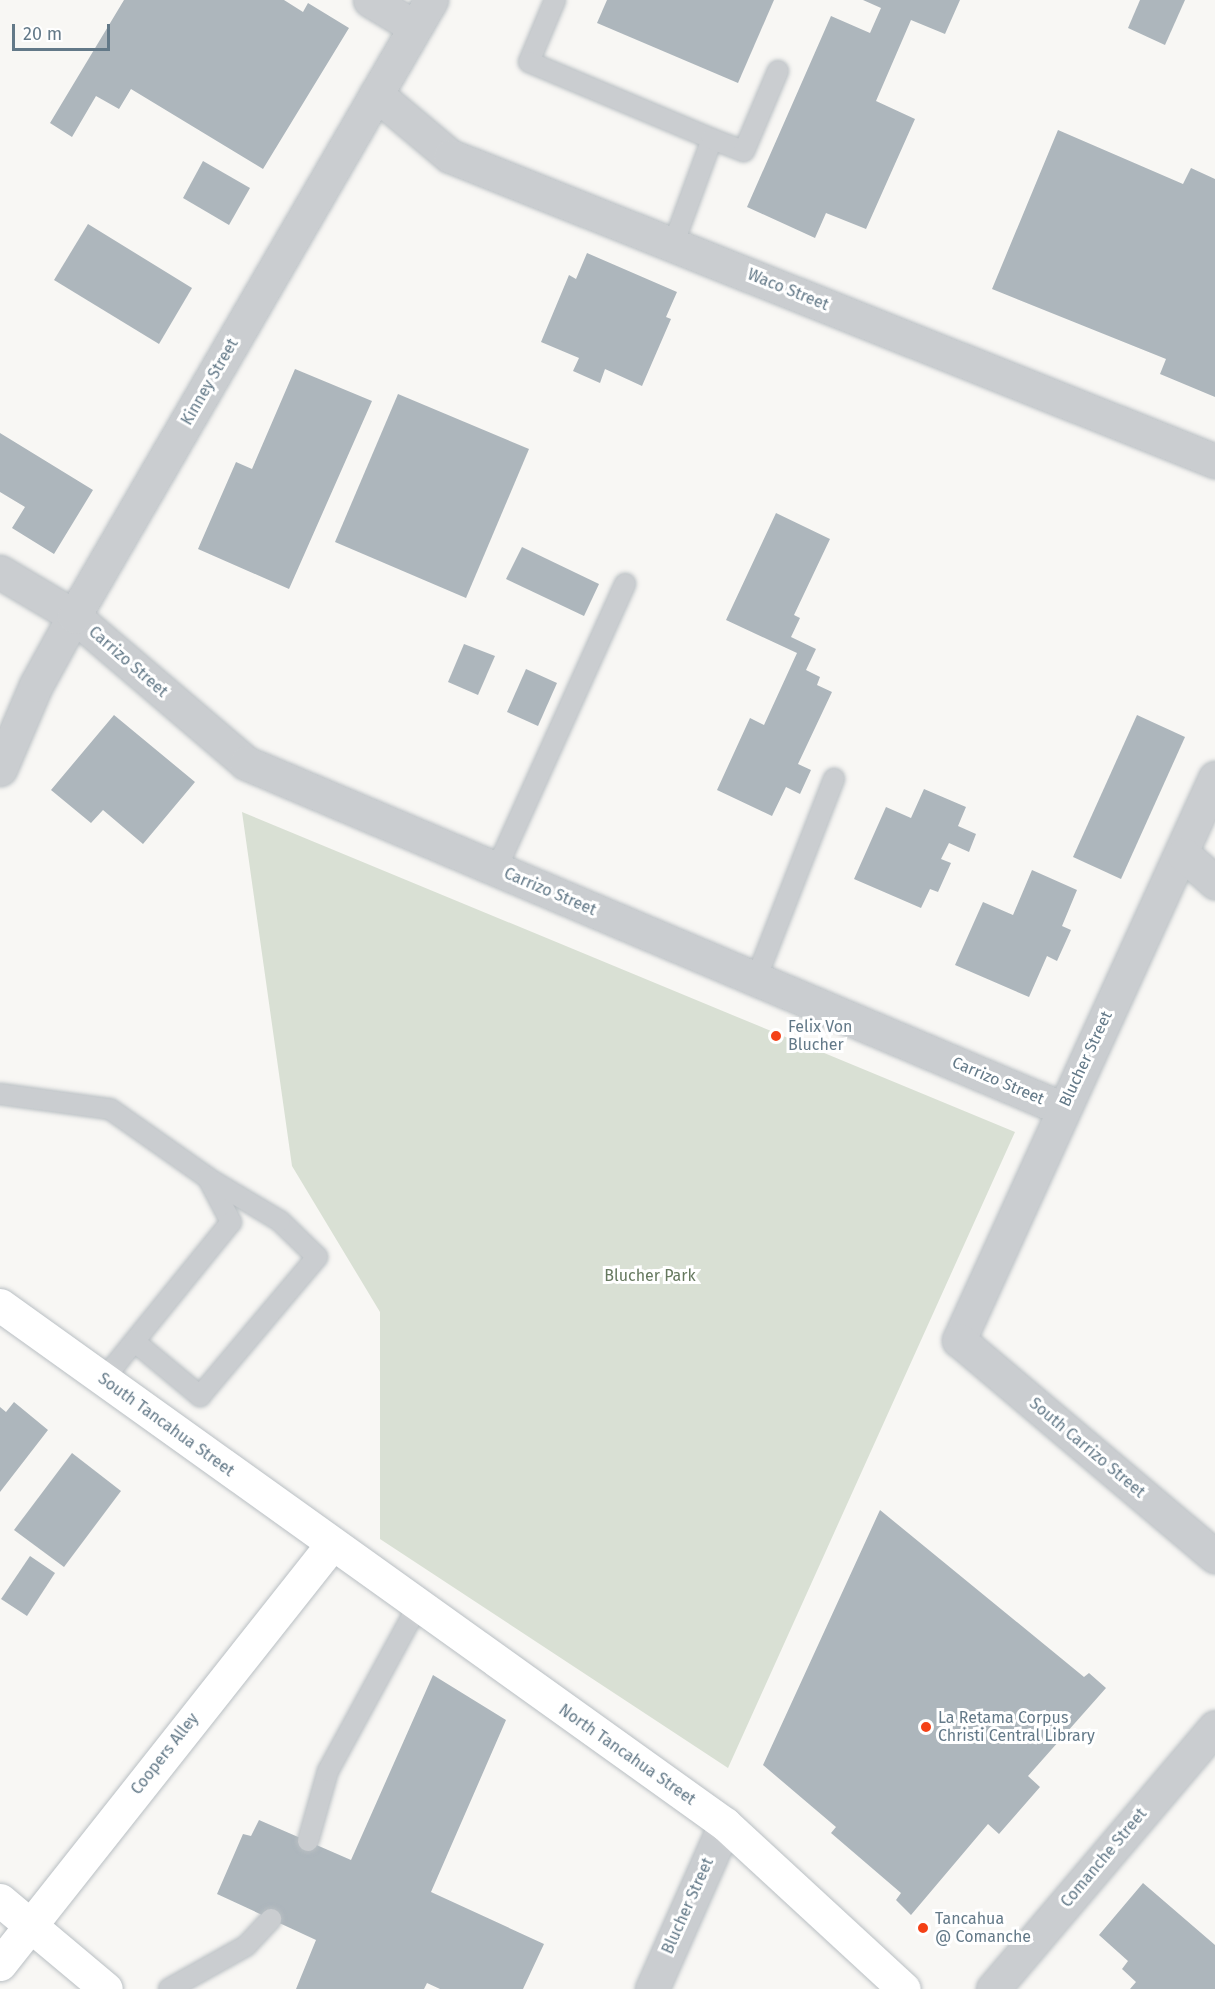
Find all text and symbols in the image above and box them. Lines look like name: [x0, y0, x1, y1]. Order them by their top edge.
scale bar: [15, 12, 112, 50]
text: 20 m: [23, 23, 62, 45]
street label: Waco Street: [745, 265, 831, 315]
street label: Kinney Street: [177, 335, 243, 429]
street label: Carrizo Street: [85, 623, 171, 701]
street label: Carrizo Street: [501, 864, 599, 920]
street label: Blucher Street: [1055, 1008, 1117, 1110]
place label: Felix Von Blucher: [788, 1017, 852, 1055]
marker: Felix Von Blucher: [769, 1029, 783, 1043]
street label: Carrizo Street: [949, 1053, 1047, 1109]
park label: Blucher Park: [604, 1266, 696, 1286]
street label: South Tancahua Street: [94, 1369, 238, 1481]
street label: South Carrizo Street: [1025, 1394, 1149, 1502]
street label: North Tancahua Street: [555, 1700, 699, 1810]
place label: La Retama Corpus Christi Central Library: [938, 1708, 1095, 1746]
street label: Coopers Alley: [127, 1709, 203, 1799]
marker: La Retama Corpus Christi Central Library: [919, 1720, 933, 1734]
street label: Comanche Street: [1057, 1805, 1151, 1911]
street label: Blucher Street: [658, 1855, 718, 1957]
place label: Tancahua @ Comanche: [935, 1909, 1031, 1947]
marker: Tancahua @ Comanche: [916, 1921, 930, 1935]

